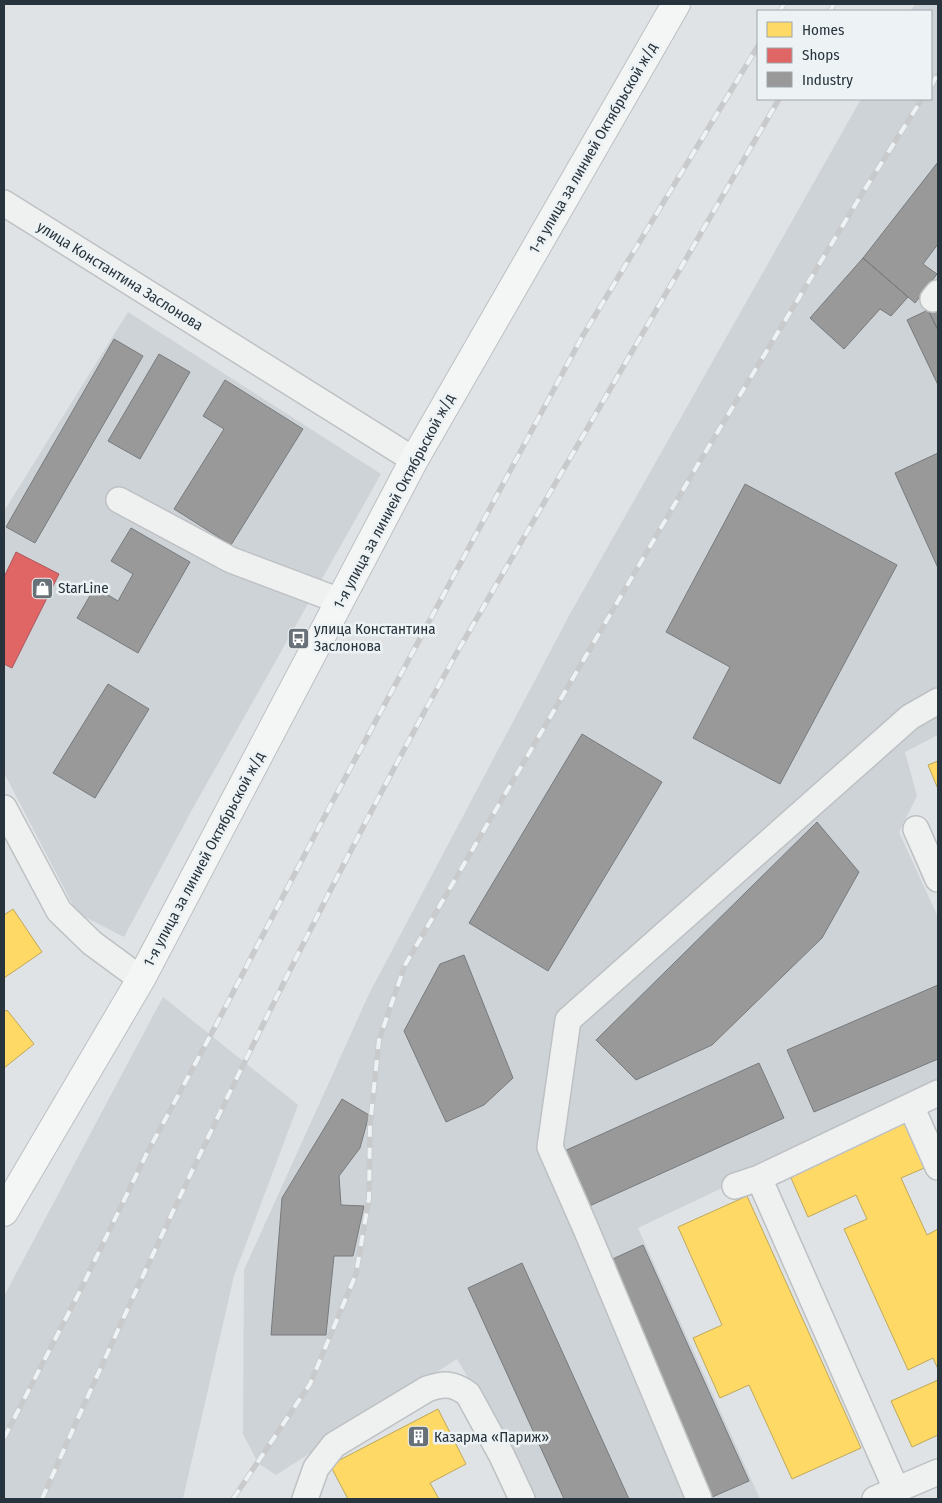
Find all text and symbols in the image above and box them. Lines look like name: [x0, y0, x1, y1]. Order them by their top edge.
legend: [757, 10, 932, 100]
text: Homes: [802, 21, 844, 39]
street label: 1-я улица за линией Октябрьской ж/д: [525, 39, 661, 257]
text: Shops: [802, 46, 840, 64]
text: Industry: [802, 71, 853, 89]
street label: улица Константина Заслонова: [34, 217, 206, 335]
street label: 1-я улица за линией Октябрьской ж/д: [330, 390, 458, 612]
shop icon: StarLine: [30, 576, 54, 600]
place label: StarLine: [58, 579, 109, 597]
place label: улица Константина Заслонова: [314, 620, 436, 655]
bus stop icon: улица Константина Заслонова: [286, 626, 310, 650]
street label: 1-я улица за линией Октябрьской ж/д: [140, 748, 268, 970]
building icon: Казарма «Париж»: [406, 1425, 430, 1449]
place label: Казарма «Париж»: [434, 1428, 549, 1446]

